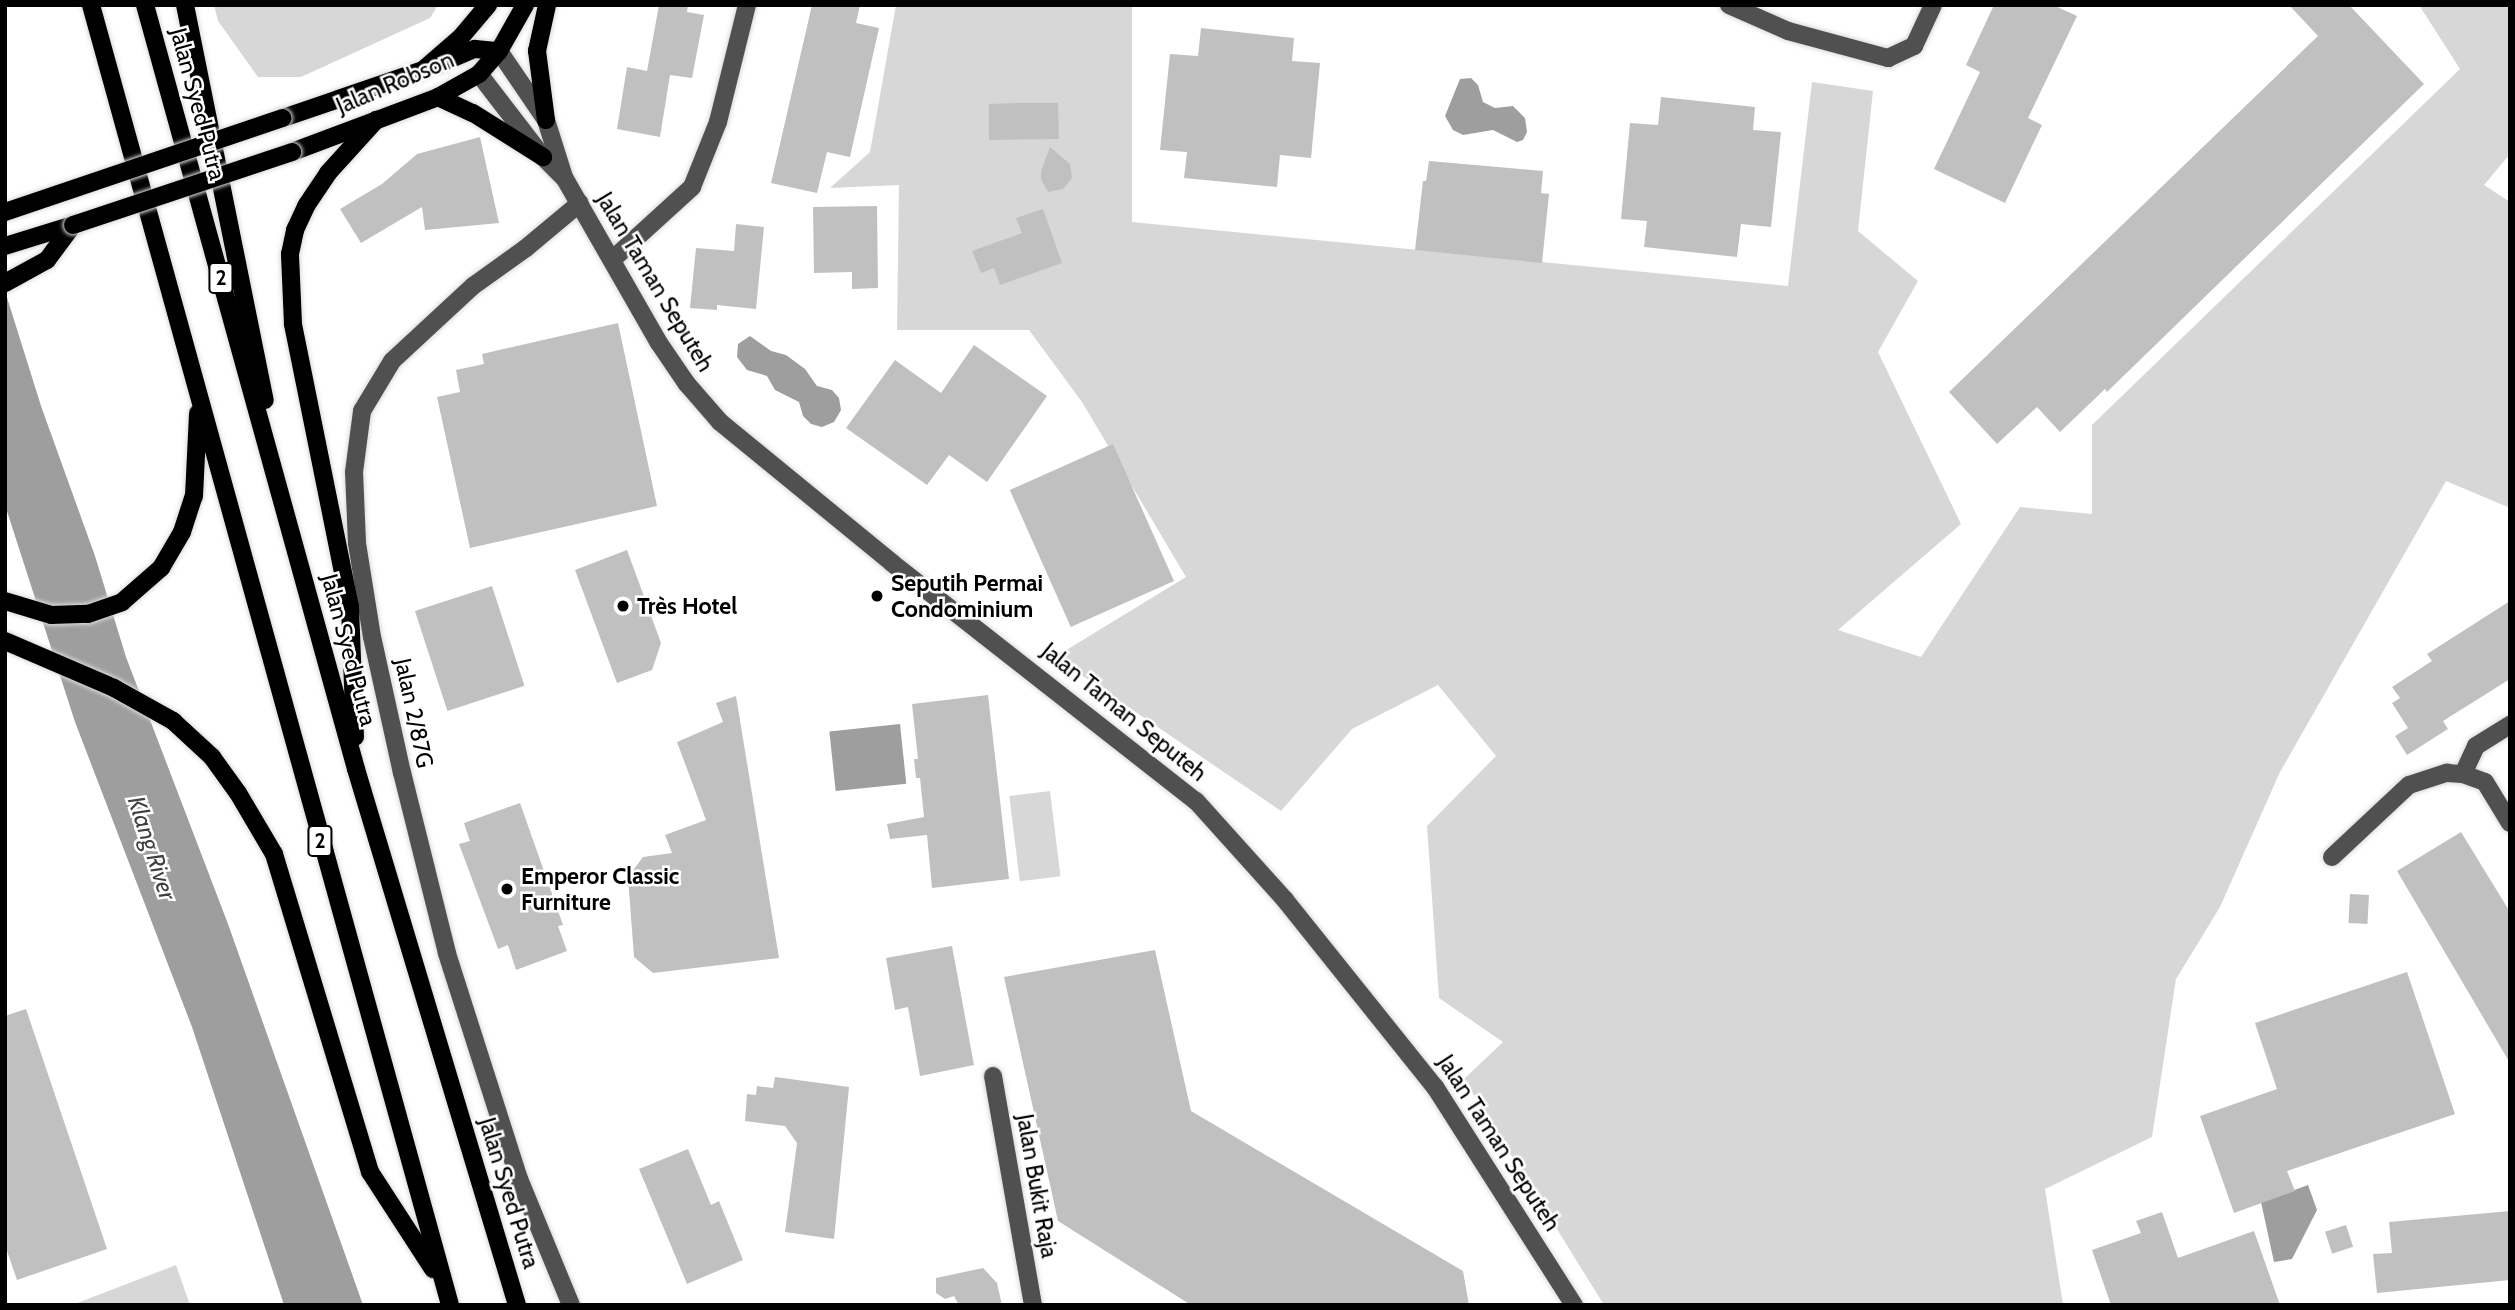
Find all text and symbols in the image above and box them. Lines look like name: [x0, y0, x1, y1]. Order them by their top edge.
street label: Jalan Syed Putra: [164, 25, 232, 183]
street label: Jalan Robson: [332, 46, 458, 120]
street label: Jalan Taman Seputeh: [591, 187, 719, 377]
road number: 2: [207, 260, 235, 296]
place label: Seputih Permai Condominium: [891, 569, 1043, 623]
street label: Jalan Syed Putra: [315, 571, 383, 729]
marker: Seputih Permai Condominium: [869, 588, 885, 604]
place label: Très Hotel: [637, 592, 737, 620]
marker: Très Hotel: [615, 598, 631, 614]
street label: Jalan Taman Seputeh: [1036, 637, 1212, 787]
street label: Jalan 2/87G: [389, 656, 439, 770]
water label: Klang River: [122, 793, 182, 903]
road number: 2: [306, 824, 334, 858]
place label: Emperor Classic Furniture: [521, 862, 679, 916]
marker: Emperor Classic Furniture: [499, 881, 515, 897]
street label: Jalan Taman Seputeh: [1432, 1050, 1566, 1236]
street label: Jalan Bukit Raja: [1011, 1112, 1063, 1260]
street label: Jalan Syed Putra: [473, 1114, 545, 1272]

